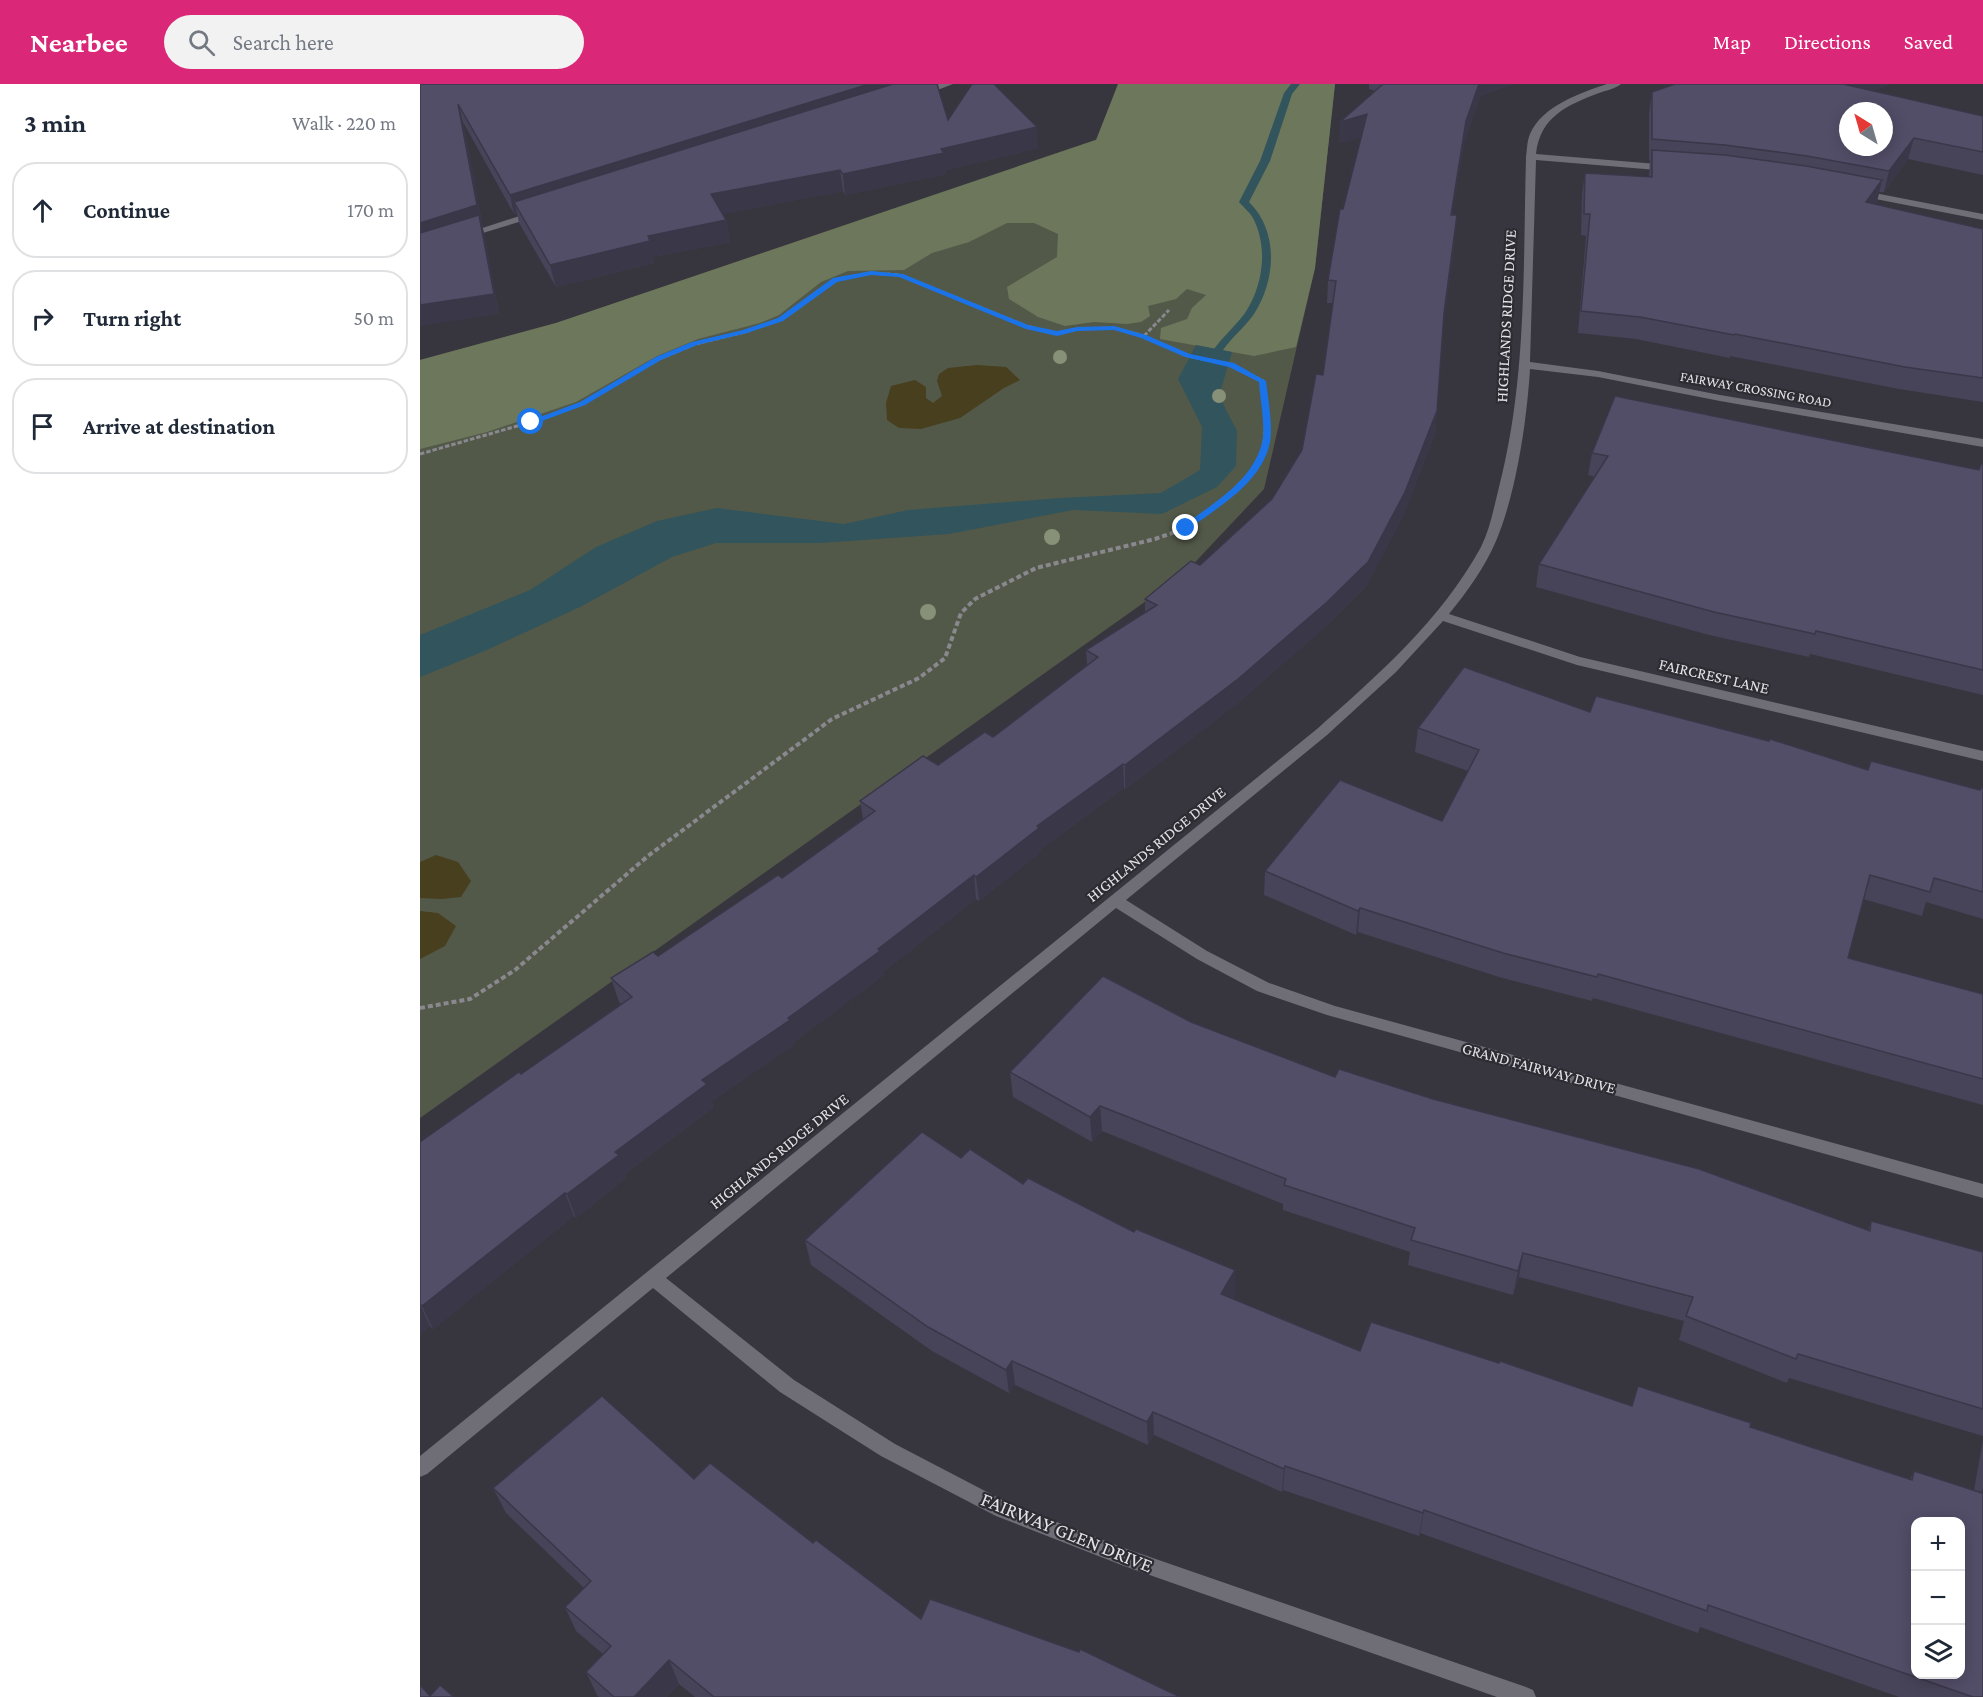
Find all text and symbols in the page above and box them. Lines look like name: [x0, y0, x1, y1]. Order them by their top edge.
search box: [164, 15, 584, 69]
icon: search: [185, 26, 218, 59]
text: Nearbee: [30, 27, 128, 58]
text: Search here: [233, 30, 334, 55]
text: Map: [1713, 30, 1751, 54]
text: Directions: [1784, 30, 1871, 54]
text: Saved: [1904, 30, 1953, 54]
north arrow: [1839, 102, 1893, 156]
text: 3 min: [24, 109, 86, 138]
text: Walk · 220 m: [292, 112, 396, 134]
icon: ahead: [26, 194, 59, 227]
text: Continue: [83, 198, 170, 223]
text: 170 m: [347, 199, 394, 221]
street label: HIGHLANDS RIDGE DRIVE: [1493, 229, 1519, 403]
icon: right: [26, 302, 59, 335]
text: Turn right: [83, 306, 181, 331]
text: 50 m: [353, 307, 394, 329]
street label: FAIRWAY CROSSING ROAD: [1679, 368, 1833, 410]
route start: [517, 408, 543, 434]
icon: arrive: [26, 410, 59, 443]
text: Arrive at destination: [83, 414, 275, 439]
route end: [1172, 514, 1198, 540]
street label: FAIRCREST LANE: [1657, 655, 1771, 697]
street label: HIGHLANDS RIDGE DRIVE: [1083, 783, 1229, 905]
street label: GRAND FAIRWAY DRIVE: [1460, 1039, 1618, 1097]
street label: HIGHLANDS RIDGE DRIVE: [706, 1090, 852, 1212]
street label: FAIRWAY GLEN DRIVE: [978, 1487, 1156, 1577]
map controls: [1911, 1517, 1965, 1679]
button: +: [1911, 1517, 1965, 1571]
button: −: [1911, 1571, 1965, 1625]
button: layers: [1911, 1625, 1965, 1679]

